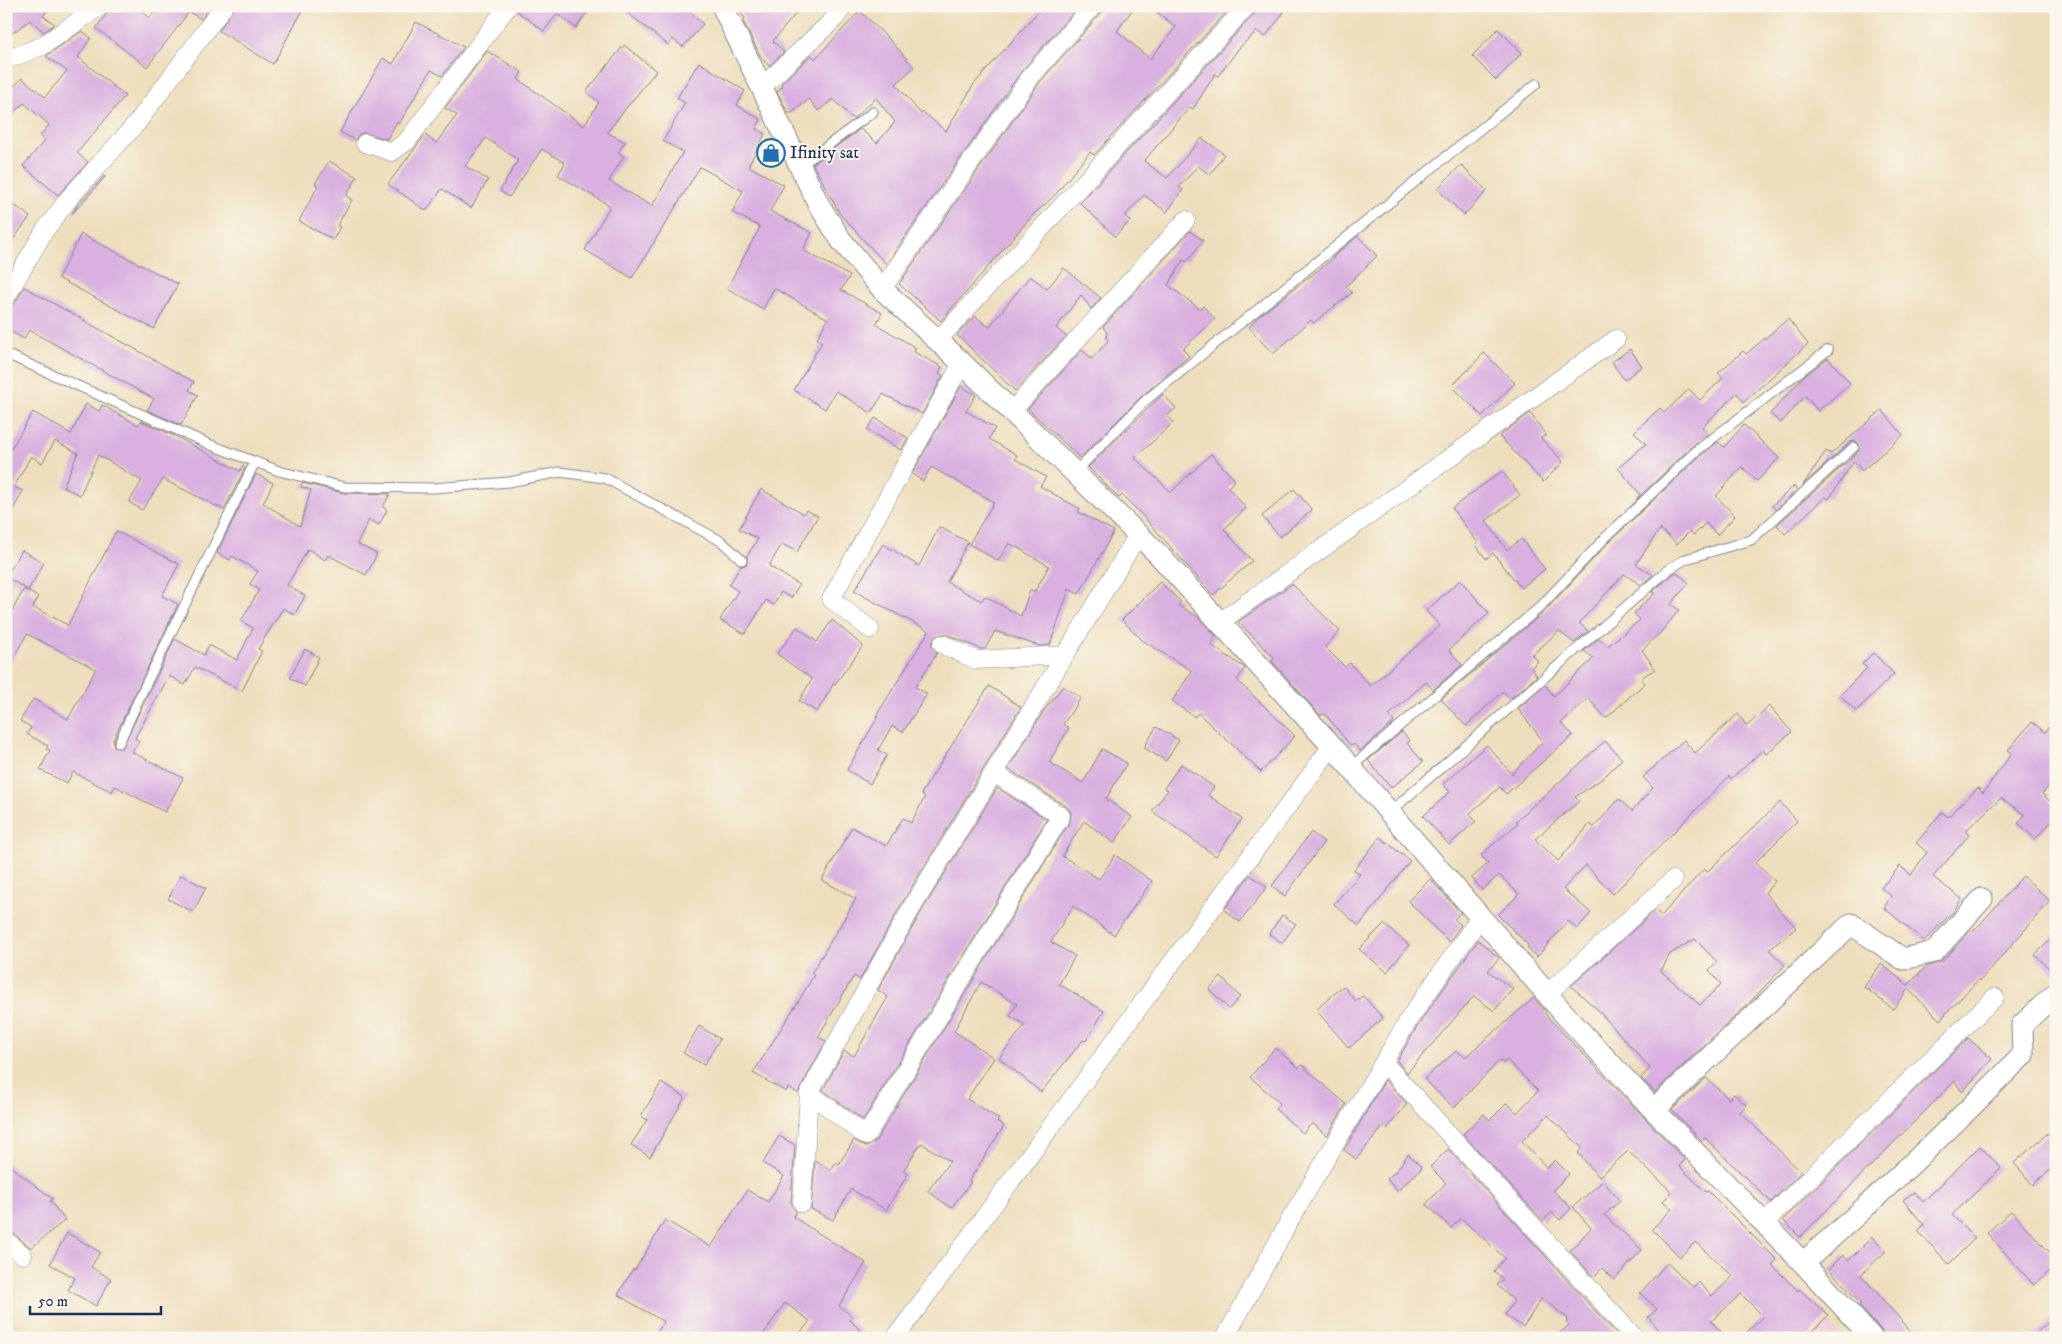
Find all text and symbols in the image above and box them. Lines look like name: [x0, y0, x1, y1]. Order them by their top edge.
shop icon: Ifinity sat: [756, 138, 786, 168]
place label: Ifinity sat: [790, 142, 859, 164]
scale bar: [30, 1284, 161, 1316]
text: 50 m: [38, 1292, 68, 1311]

